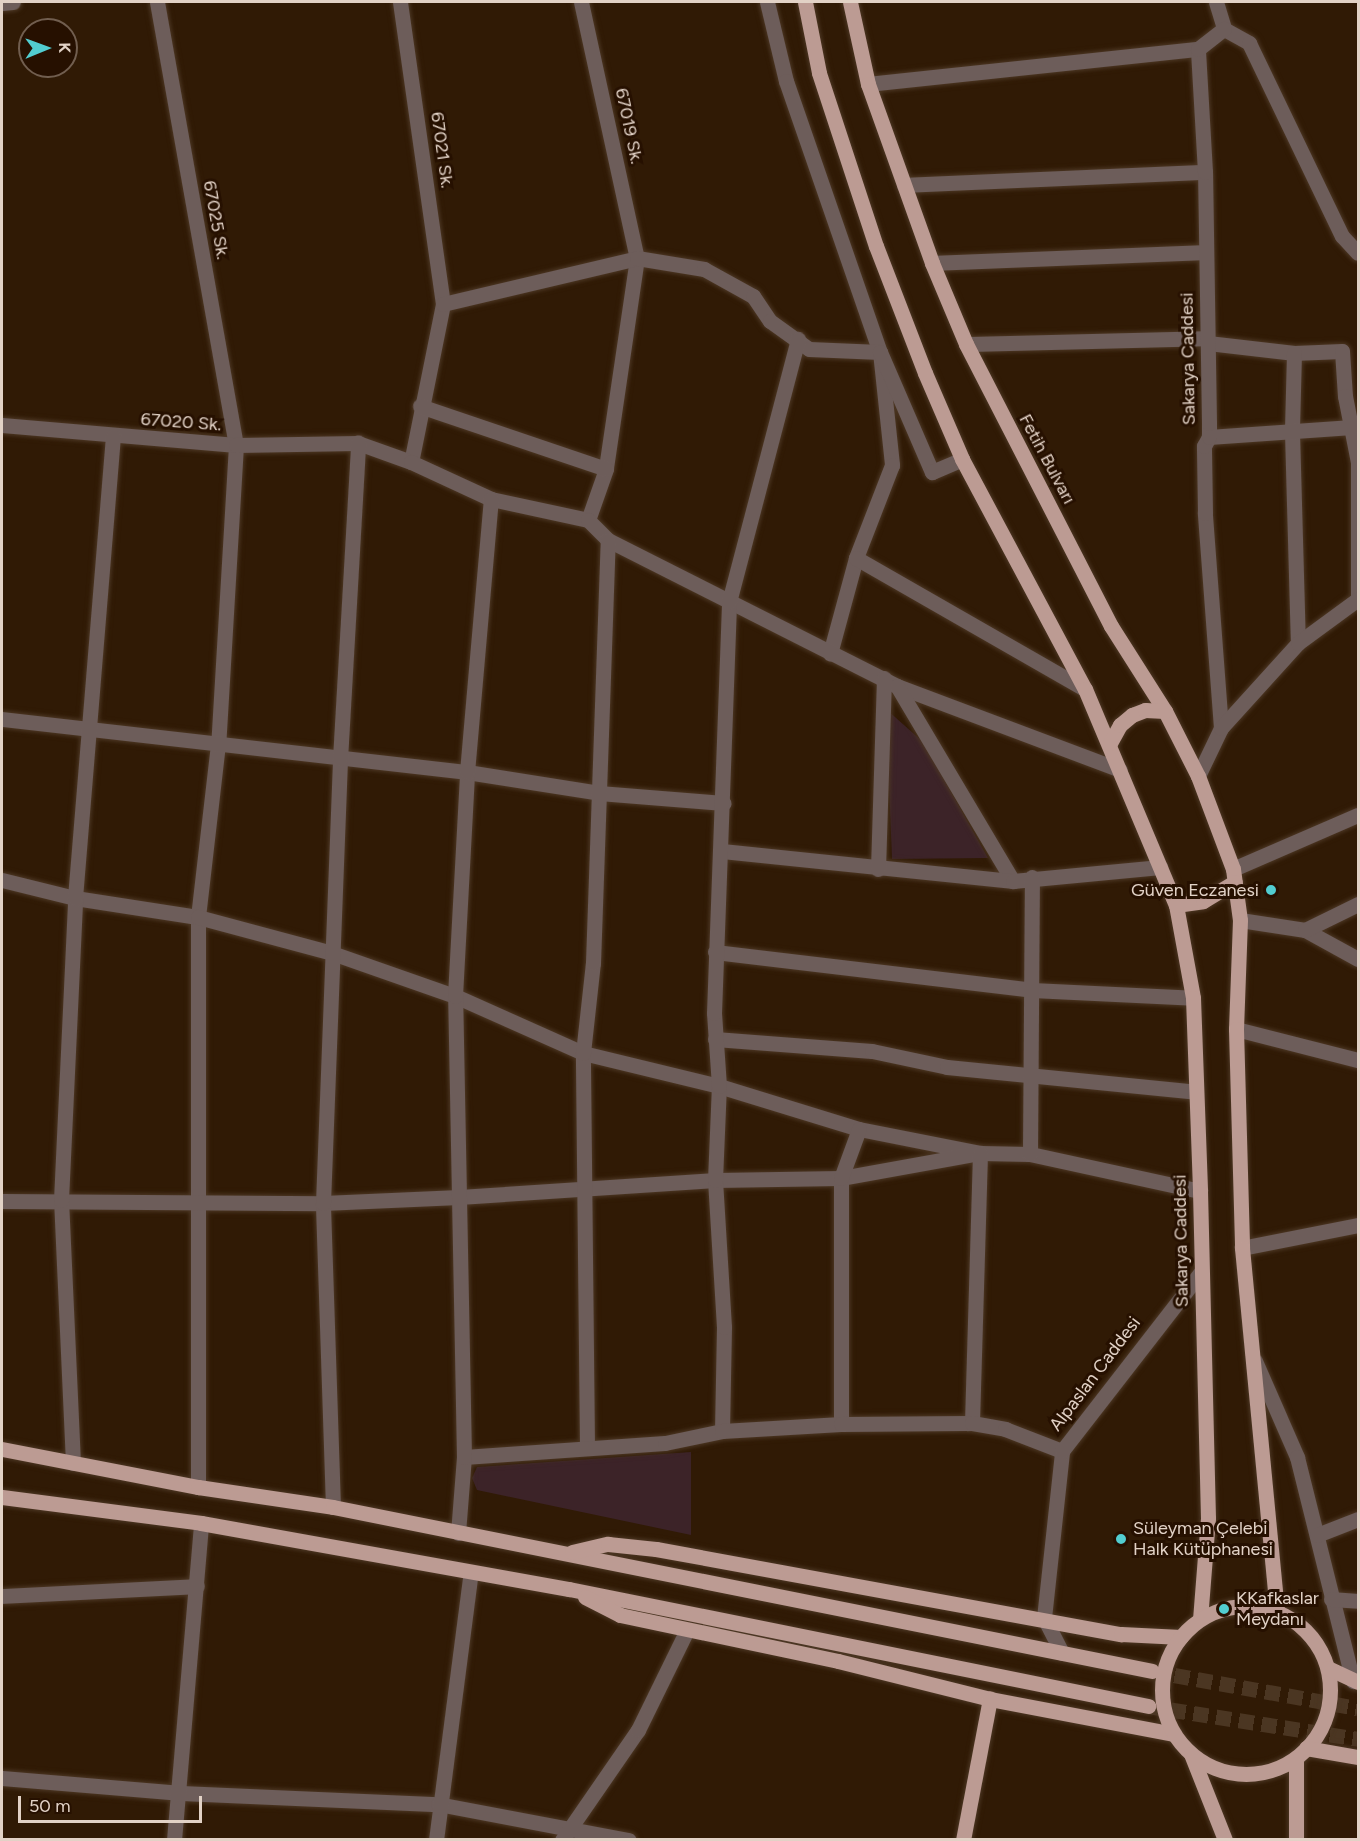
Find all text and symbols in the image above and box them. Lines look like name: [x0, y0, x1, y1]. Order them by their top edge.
north arrow: [18, 18, 78, 78]
text: K: [55, 42, 74, 53]
street label: 67019 Sk.: [610, 86, 648, 166]
street label: 67021 Sk.: [426, 110, 458, 190]
street label: 67025 Sk.: [198, 179, 234, 261]
street label: Sakarya Caddesi: [1176, 293, 1200, 425]
street label: 67020 Sk.: [140, 408, 222, 436]
street label: Fetih Bulvarı: [1014, 410, 1080, 508]
place label: Güven Eczanesi: [1131, 879, 1259, 901]
marker: Güven Eczanesi: [1264, 883, 1278, 897]
street label: Sakarya Caddesi: [1169, 1175, 1193, 1307]
street label: Alpaslan Caddesi: [1045, 1313, 1145, 1435]
place label: Süleyman Çelebi Halk Kütüphanesi: [1133, 1518, 1273, 1561]
marker: Süleyman Çelebi Halk Kütüphanesi: [1114, 1532, 1128, 1546]
place label: KKafkaslar Meydanı: [1236, 1588, 1319, 1630]
marker: KKafkaslar Meydanı: [1217, 1602, 1231, 1616]
scale bar: [21, 1784, 206, 1822]
text: 50 m: [29, 1795, 71, 1817]

